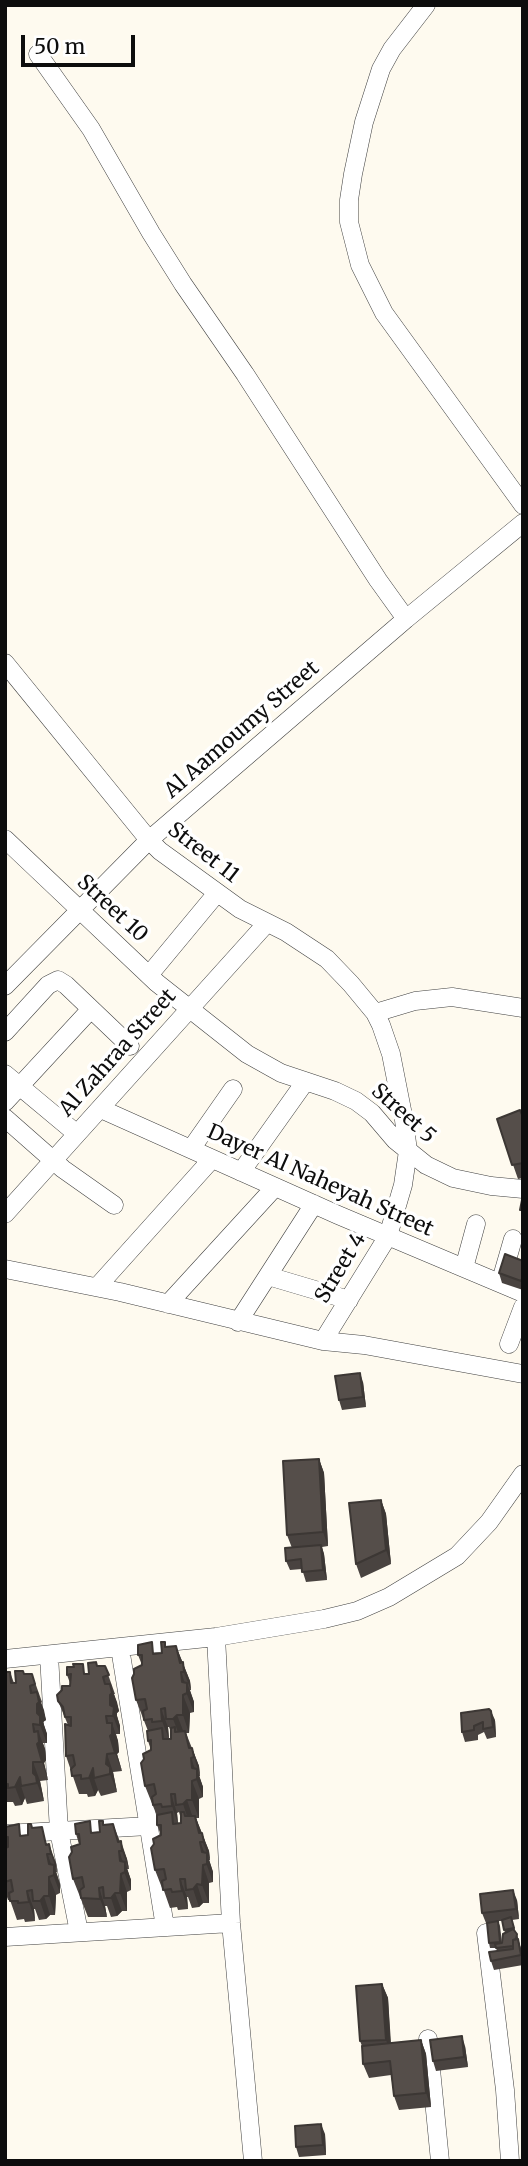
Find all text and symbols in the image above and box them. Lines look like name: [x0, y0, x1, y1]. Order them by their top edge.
scale bar: [24, 21, 138, 65]
text: 50 m: [34, 33, 85, 60]
street label: Al Aamoumy Street: [160, 656, 324, 804]
street label: Street 11: [162, 817, 244, 889]
street label: Street 10: [72, 870, 152, 948]
street label: Al Zahraa Street: [54, 984, 182, 1122]
street label: Street 5: [366, 1079, 440, 1149]
street label: Dayer Al Naheyah Street: [203, 1120, 437, 1242]
street label: Street 4: [310, 1228, 372, 1308]

